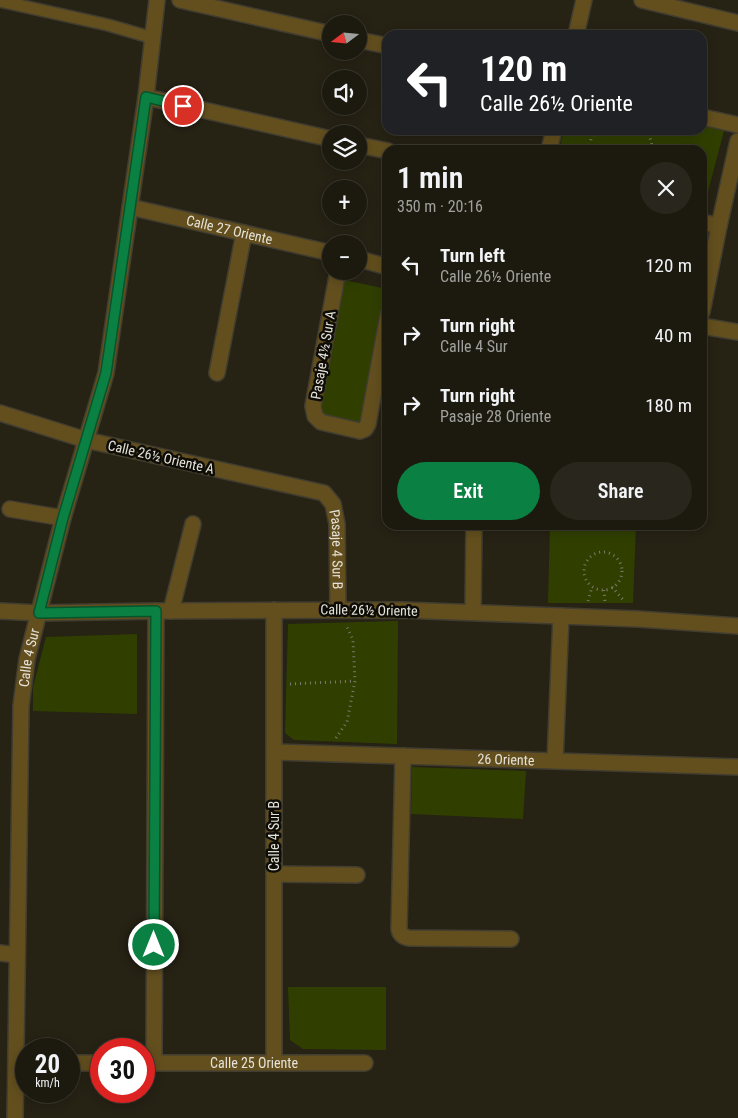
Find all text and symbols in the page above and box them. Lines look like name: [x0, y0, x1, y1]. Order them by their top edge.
north arrow: [322, 15, 368, 60]
map controls: [322, 15, 367, 280]
text: 120 m: [480, 49, 567, 90]
icon: left: [397, 50, 462, 115]
button: sound: [322, 70, 367, 115]
pin: [162, 85, 204, 127]
text: Calle 26½ Oriente: [480, 91, 633, 116]
icon: arrive: [169, 92, 197, 120]
button: layers: [322, 125, 367, 170]
text: 1 min: [397, 160, 463, 195]
button: close: [640, 162, 692, 214]
button: +: [322, 180, 367, 225]
text: 350 m · 20:16: [397, 197, 483, 216]
street label: Calle 27 Oriente: [185, 212, 274, 247]
button: −: [322, 235, 367, 280]
text: Turn left: [440, 244, 505, 267]
icon: left: [397, 251, 425, 279]
text: 120 m: [645, 254, 692, 277]
text: Calle 26½ Oriente: [440, 267, 551, 286]
street label: Pasaje 4½ Sur A: [307, 309, 339, 401]
text: Turn right: [440, 314, 515, 337]
icon: right: [397, 321, 425, 349]
text: 40 m: [655, 324, 692, 347]
text: Calle 4 Sur: [440, 337, 508, 356]
text: Turn right: [440, 384, 515, 407]
icon: right: [397, 391, 425, 419]
text: 180 m: [645, 394, 692, 417]
text: Pasaje 28 Oriente: [440, 407, 551, 426]
street label: Calle 26½ Oriente A: [106, 437, 216, 477]
button: Exit: [397, 462, 540, 520]
button: Share: [550, 462, 692, 520]
street label: Pasaje 4 Sur B: [326, 508, 346, 589]
street label: Calle 26½ Oriente: [320, 601, 418, 619]
street label: Calle 4 Sur: [16, 627, 42, 688]
street label: 26 Oriente: [477, 751, 535, 768]
street label: Calle 4 Sur B: [266, 801, 282, 871]
position arrow: [127, 918, 179, 970]
speed limit sign: 30: [90, 1038, 155, 1103]
text: 20: [35, 1050, 60, 1079]
street label: Calle 25 Oriente: [210, 1055, 298, 1071]
text: km/h: [35, 1076, 60, 1090]

